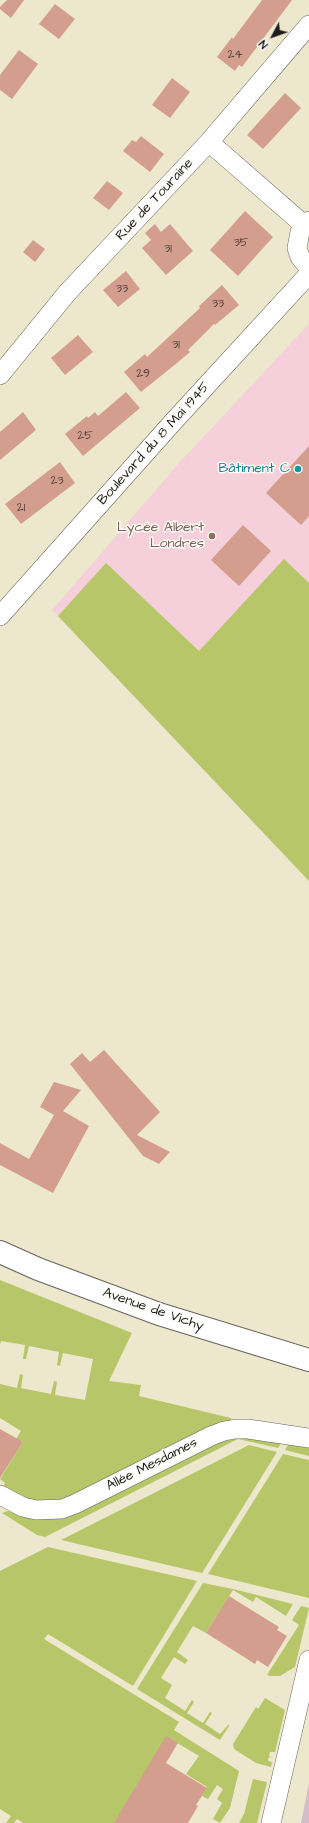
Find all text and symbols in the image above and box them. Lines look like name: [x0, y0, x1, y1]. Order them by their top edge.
north arrow: [253, 16, 293, 56]
text: N: [256, 37, 271, 52]
house number: 24: [227, 48, 243, 62]
street label: Rue de Touraine: [113, 156, 197, 244]
house number: 35: [234, 236, 248, 250]
house number: 31: [164, 242, 172, 256]
house number: 33: [116, 282, 128, 296]
house number: 33: [212, 297, 224, 311]
house number: 31: [172, 338, 180, 352]
house number: 29: [136, 367, 150, 381]
street label: Boulevard du 8 Mai 1945: [94, 379, 214, 509]
house number: 25: [77, 429, 93, 443]
place label: Bâtiment C: [218, 461, 290, 477]
marker: Bâtiment C: [293, 464, 303, 474]
house number: 23: [51, 474, 63, 488]
house number: 21: [17, 501, 25, 515]
place label: Lycée Albert Londres: [117, 520, 204, 552]
marker: Lycée Albert Londres: [207, 531, 217, 541]
street label: Avenue de Vichy: [100, 1285, 206, 1335]
street label: Allée Mesdames: [104, 1435, 200, 1495]

